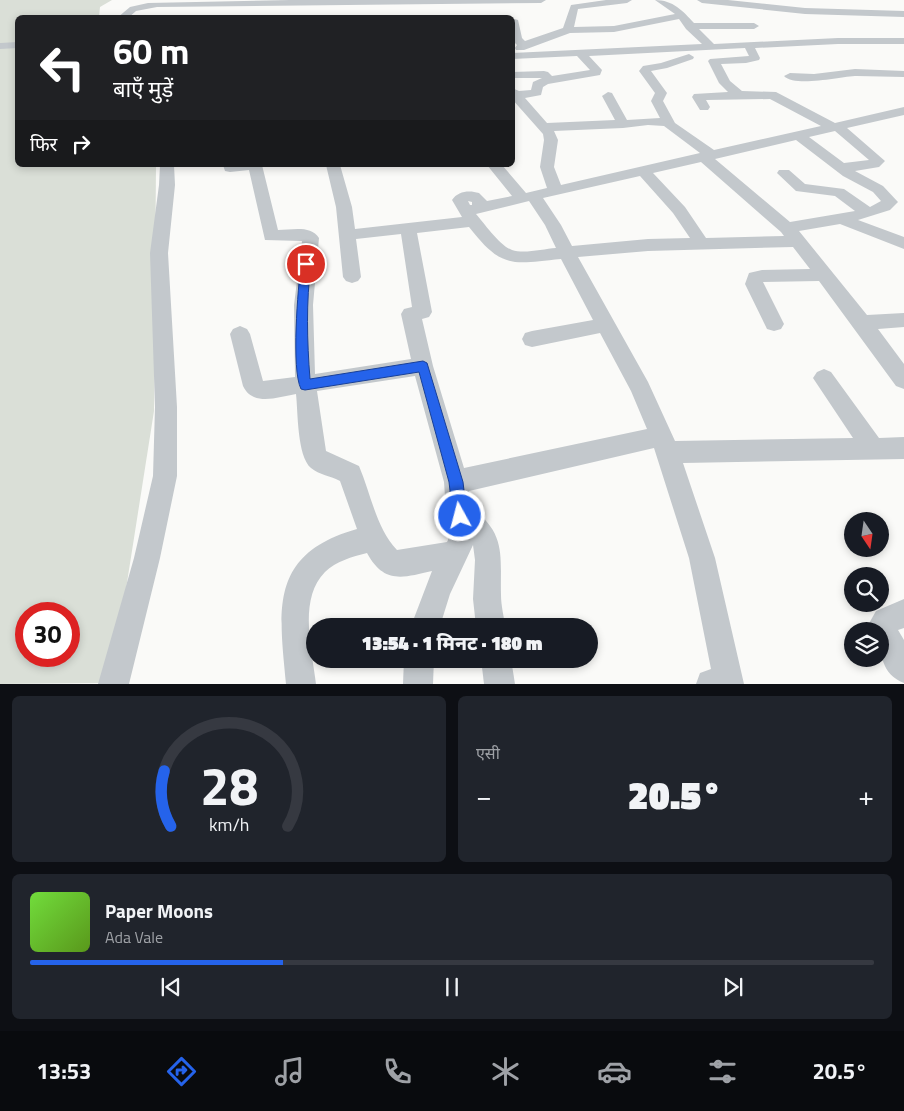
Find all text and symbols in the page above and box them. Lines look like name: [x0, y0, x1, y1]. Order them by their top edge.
text: 60 m: [113, 24, 189, 78]
icon: left: [30, 35, 95, 100]
text: बाएँ मुड़ें: [113, 72, 173, 106]
text: फिर: [30, 129, 57, 158]
icon: right: [67, 130, 95, 158]
pin: [285, 243, 327, 285]
icon: arrive: [292, 250, 320, 278]
position arrow: [433, 489, 485, 541]
north arrow: [844, 512, 889, 558]
map controls: [844, 512, 889, 667]
button: search: [844, 567, 889, 612]
speed limit sign: 30: [15, 602, 80, 667]
button: layers: [844, 622, 889, 667]
text: 13:54 · 1 मिनट · 180 m: [362, 628, 542, 657]
text: एसी: [476, 741, 500, 765]
text: 28: [200, 746, 258, 825]
text: 20.5°: [628, 766, 722, 824]
text: −: [476, 774, 492, 817]
text: +: [858, 774, 874, 817]
text: km/h: [209, 811, 249, 838]
text: Paper Moons: [105, 896, 213, 925]
text: Ada Vale: [105, 925, 163, 949]
icon: previous: [157, 973, 185, 1001]
icon: pause: [438, 973, 466, 1001]
icon: next: [719, 973, 747, 1001]
text: 13:53: [37, 1054, 91, 1088]
icon: directions: [164, 1054, 199, 1089]
icon: music: [272, 1054, 307, 1089]
icon: phone: [380, 1054, 415, 1089]
icon: climate: [488, 1054, 523, 1089]
icon: car: [597, 1054, 632, 1089]
icon: filters: [705, 1054, 740, 1089]
text: 20.5°: [813, 1054, 867, 1088]

